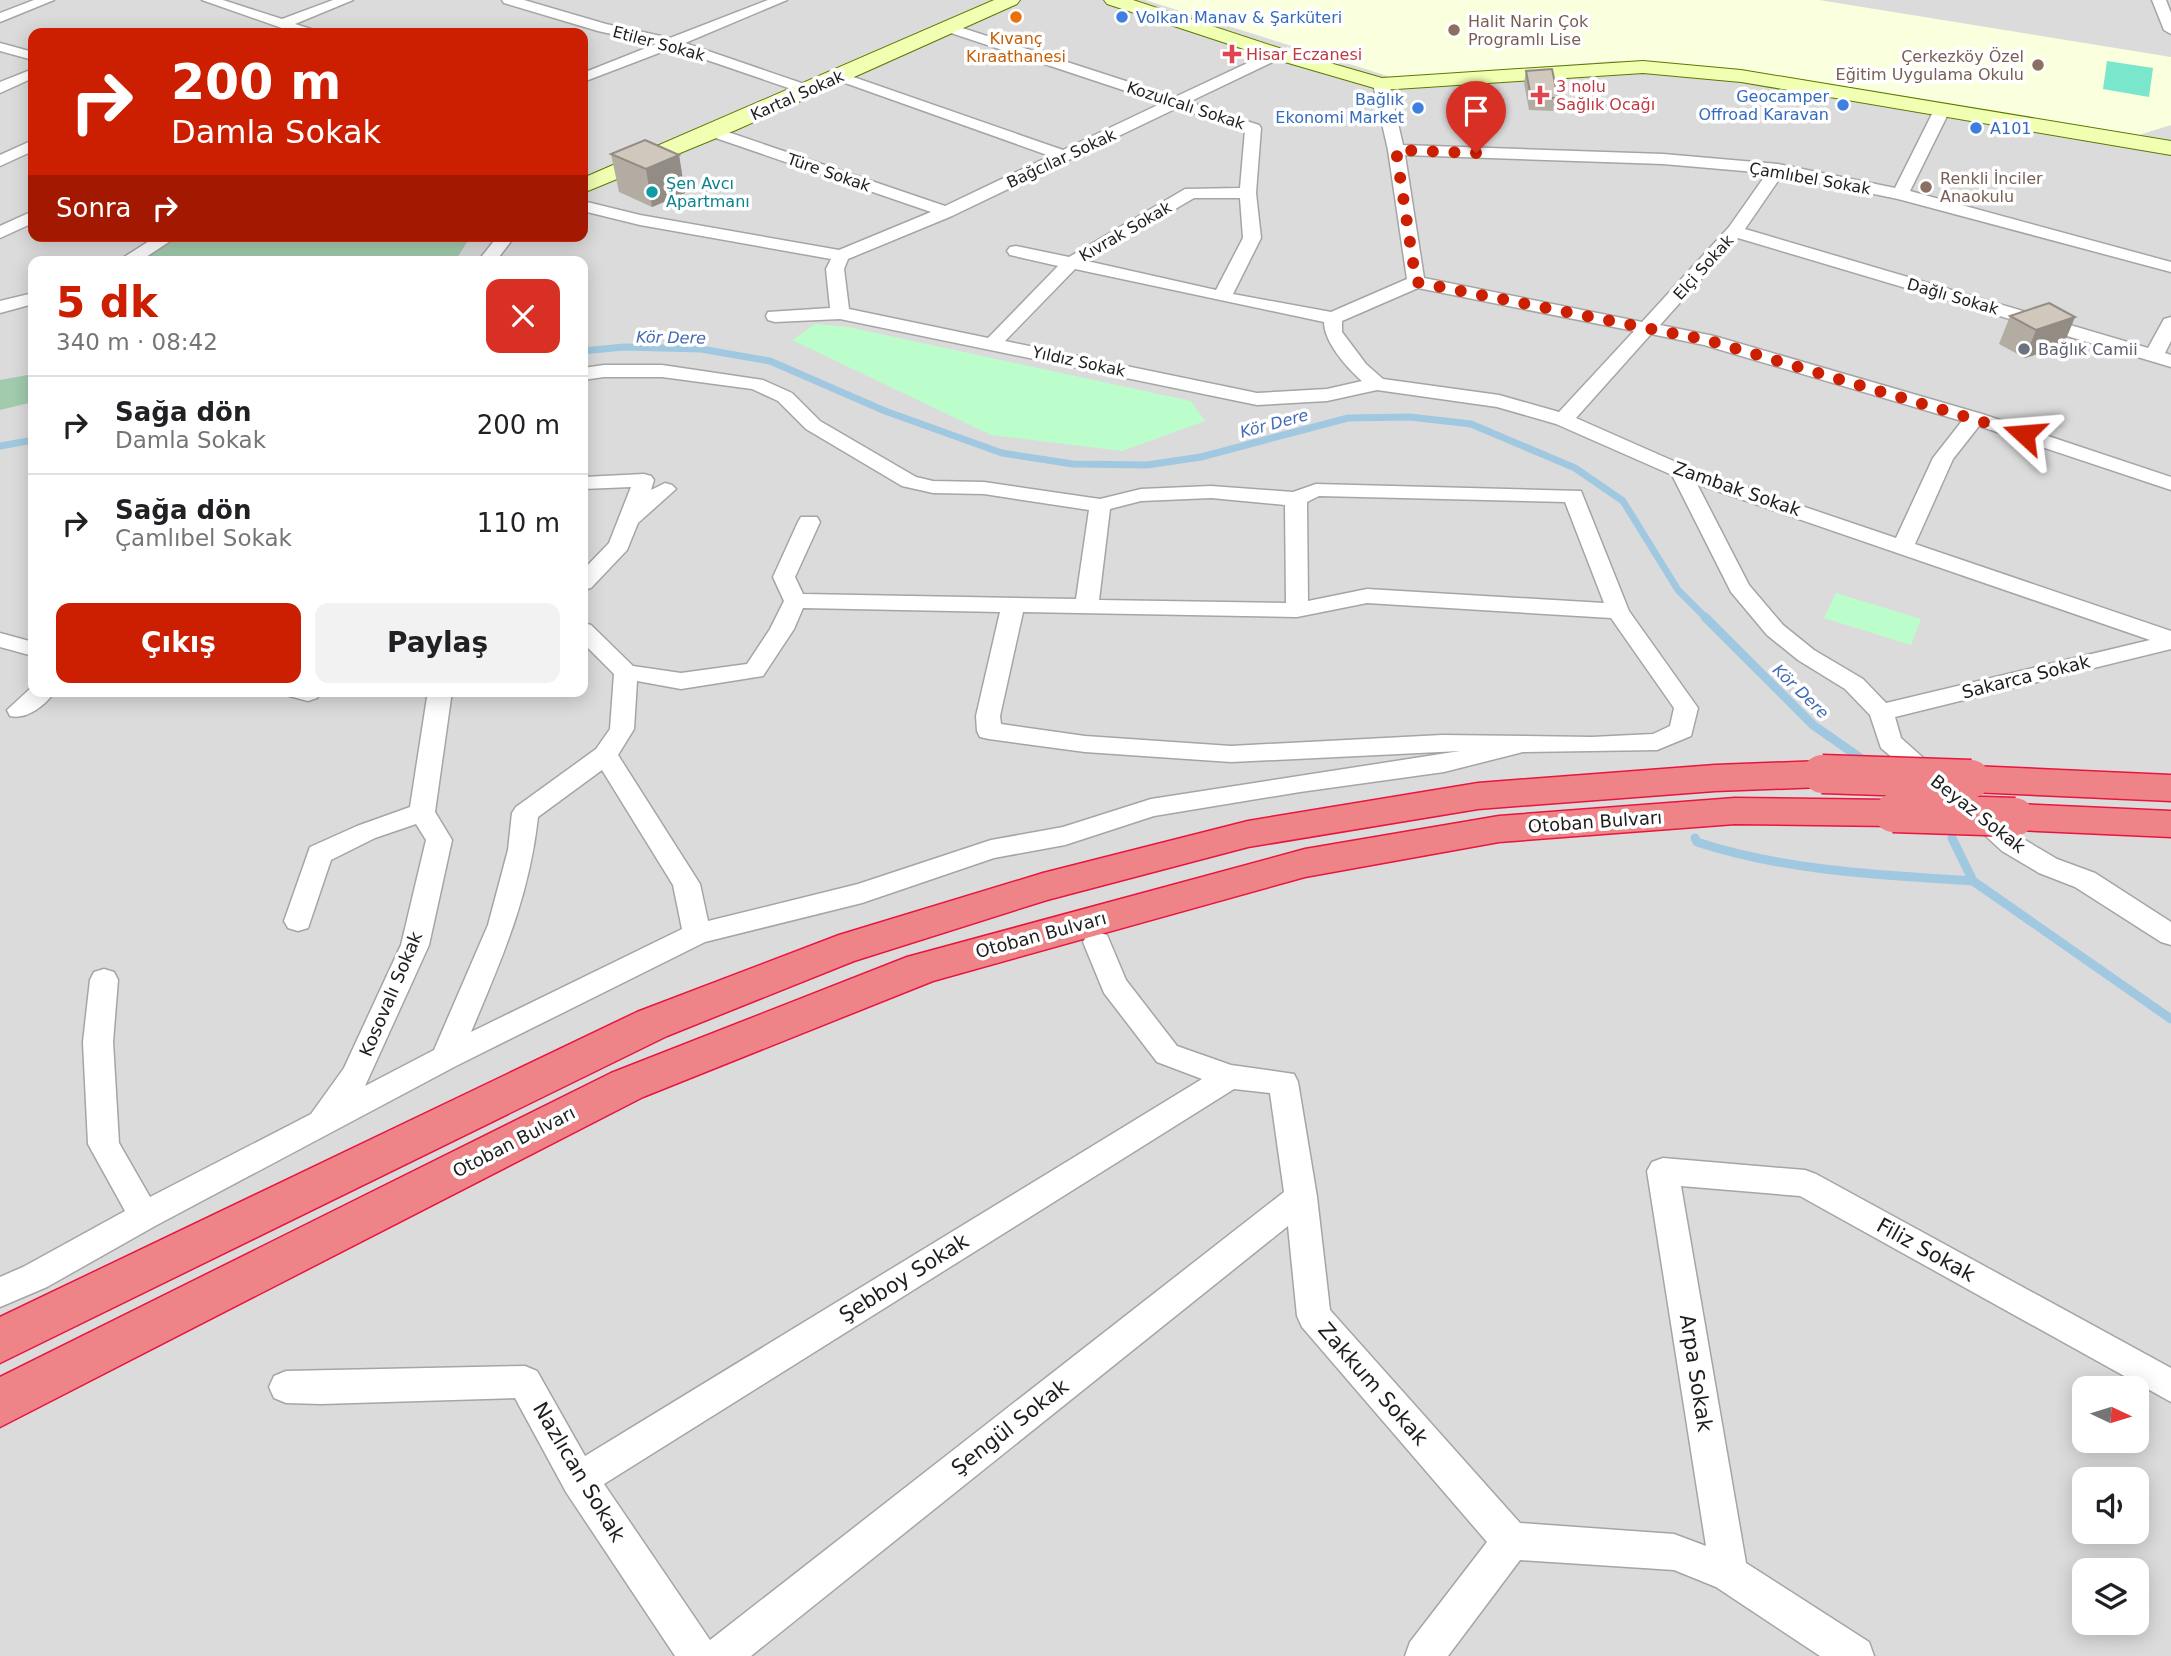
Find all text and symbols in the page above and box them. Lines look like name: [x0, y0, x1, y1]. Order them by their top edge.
place label: Volkan Manav & Şarküteri: [1136, 8, 1342, 27]
marker: Kıvanç Kıraathanesi: [1008, 9, 1024, 25]
marker: Volkan Manav & Şarküteri: [1114, 9, 1130, 25]
place label: Halit Narin Çok Programlı Lise: [1468, 12, 1589, 49]
street label: Etiler Sokak: [611, 22, 708, 65]
marker: Halit Narin Çok Programlı Lise: [1446, 22, 1462, 38]
place label: Kıvanç Kıraathanesi: [966, 29, 1066, 66]
place label: Hisar Eczanesi: [1246, 45, 1362, 64]
marker: Hisar Eczanesi: [1224, 46, 1240, 62]
place label: Çerkezköy Özel Eğitim Uygulama Okulu: [1836, 47, 2024, 84]
text: 200 m: [171, 54, 341, 111]
icon: right: [56, 56, 147, 147]
marker: Çerkezköy Özel Eğitim Uygulama Okulu: [2030, 57, 2046, 73]
street label: Kartal Sokak: [748, 66, 848, 125]
street label: Kozulcalı Sokak: [1124, 77, 1248, 134]
place label: 3 nolu Sağlık Ocağı: [1556, 77, 1655, 114]
pin: [1446, 81, 1506, 153]
marker: 3 nolu Sağlık Ocağı: [1530, 85, 1550, 105]
place label: Geocamper Offroad Karavan: [1699, 87, 1829, 124]
place label: Bağlık Ekonomi Market: [1275, 90, 1405, 127]
icon: arrive: [1457, 92, 1495, 130]
marker: Geocamper Offroad Karavan: [1835, 97, 1851, 113]
marker: Bağlık Ekonomi Market: [1410, 100, 1426, 116]
text: Damla Sokak: [171, 113, 381, 151]
place label: A101: [1990, 119, 2031, 138]
marker: A101: [1968, 120, 1984, 136]
street label: Bağcılar Sokak: [1004, 125, 1119, 192]
street label: Türe Sokak: [784, 149, 874, 196]
street label: Çamlıbel Sokak: [1748, 158, 1873, 199]
place label: Renkli İnciler Anaokulu: [1940, 169, 2043, 206]
place label: Şen Avcı Apartmanı: [666, 174, 750, 211]
marker: Renkli İnciler Anaokulu: [1918, 179, 1934, 195]
marker: Şen Avcı Apartmanı: [644, 184, 660, 200]
icon: right: [146, 189, 184, 227]
text: Sonra: [56, 193, 132, 223]
street label: Kıvrak Sokak: [1076, 197, 1175, 265]
street label: Elçi Sokak: [1669, 230, 1738, 304]
street label: Dağlı Sokak: [1905, 274, 2001, 319]
text: 5 dk: [56, 278, 158, 327]
button: close: [486, 279, 560, 353]
water label: Kör Dere: [636, 327, 706, 348]
text: 340 m · 08:42: [56, 329, 218, 355]
place label: Bağlık Camii: [2038, 340, 2138, 359]
marker: Bağlık Camii: [2016, 341, 2032, 357]
street label: Yıldız Sokak: [1030, 342, 1128, 381]
text: Sağa dön: [115, 397, 251, 427]
position arrow: [1987, 397, 2061, 471]
water label: Kör Dere: [1238, 405, 1311, 442]
icon: right: [56, 406, 94, 444]
text: 200 m: [477, 410, 560, 440]
text: Damla Sokak: [115, 427, 266, 453]
street label: Zambak Sokak: [1671, 457, 1804, 520]
text: Sağa dön: [115, 495, 251, 525]
icon: right: [56, 504, 94, 542]
text: 110 m: [477, 508, 560, 538]
text: Çamlıbel Sokak: [115, 525, 292, 551]
button: Çıkış: [56, 603, 301, 683]
button: Paylaş: [315, 603, 560, 683]
street label: Sakarca Sokak: [1960, 650, 2093, 703]
water label: Kör Dere: [1769, 660, 1833, 723]
street label: Beyaz Sokak: [1927, 770, 2030, 857]
street label: Otoban Bulvarı: [1527, 806, 1663, 837]
street label: Otoban Bulvarı: [973, 907, 1109, 962]
street label: Kosovalı Sokak: [355, 928, 427, 1059]
street label: Otoban Bulvarı: [449, 1102, 579, 1181]
street label: Filiz Sokak: [1873, 1213, 1980, 1287]
street label: Şebboy Sokak: [835, 1228, 974, 1327]
street label: Arpa Sokak: [1675, 1312, 1717, 1434]
street label: Zakkum Sokak: [1313, 1318, 1433, 1451]
street label: Şengül Sokak: [947, 1373, 1074, 1480]
north arrow: [2072, 1376, 2149, 1452]
map controls: [2072, 1376, 2149, 1635]
street label: Nazlıcan Sokak: [528, 1398, 631, 1547]
button: sound: [2072, 1467, 2149, 1544]
button: layers: [2072, 1558, 2149, 1635]

